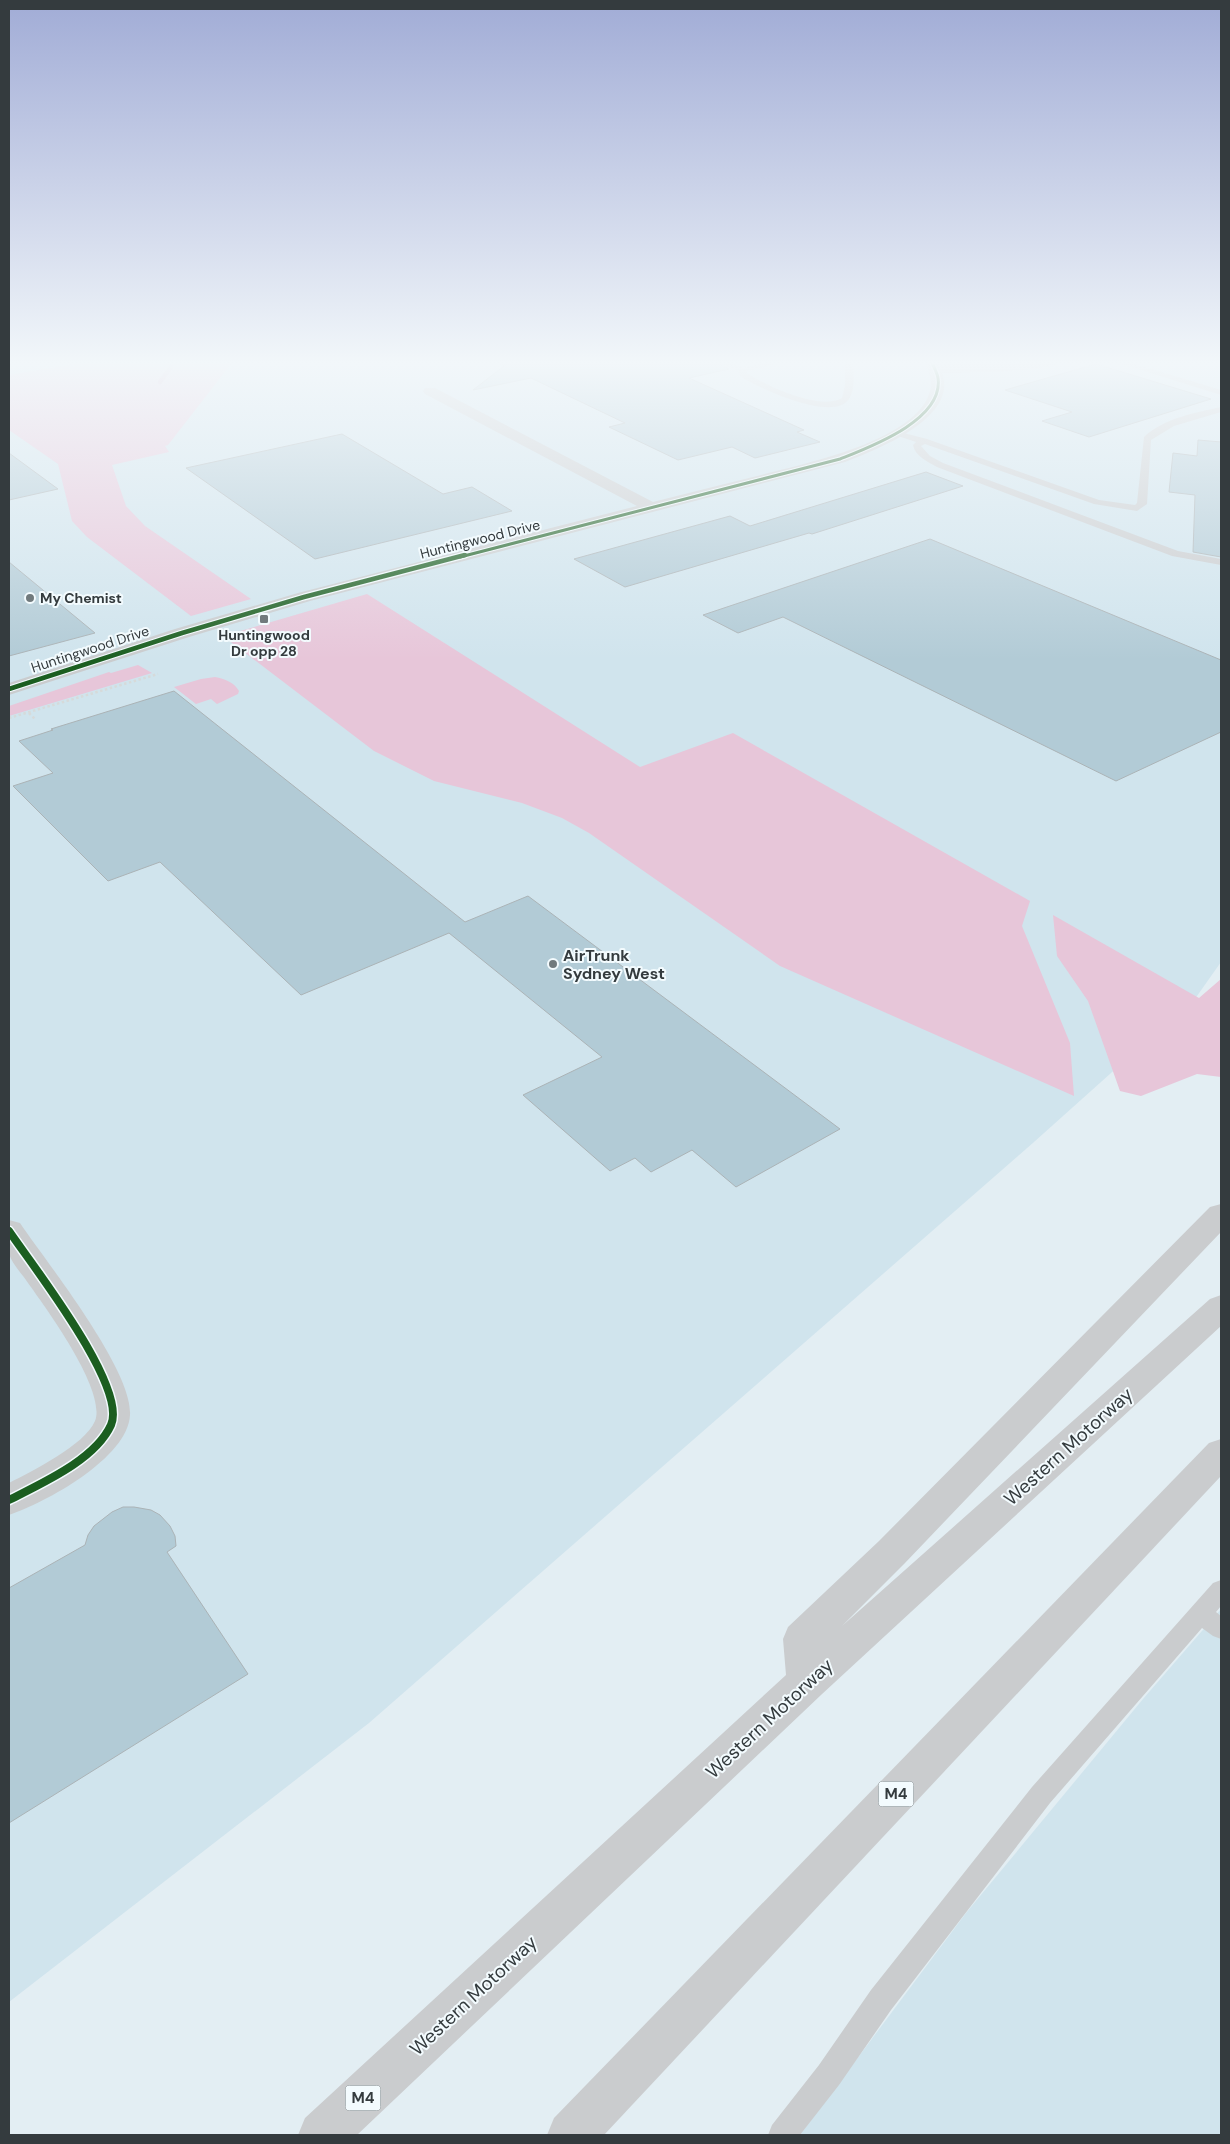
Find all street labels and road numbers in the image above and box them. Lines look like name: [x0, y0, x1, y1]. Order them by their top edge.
street label: Huntingwood Drive: [418, 515, 542, 563]
street label: Huntingwood Drive: [29, 621, 151, 677]
street label: Western Motorway: [999, 1381, 1138, 1511]
street label: Western Motorway: [700, 1653, 839, 1784]
road number: M4: [878, 1782, 914, 1806]
street label: Western Motorway: [404, 1930, 543, 2061]
road number: M4: [346, 2086, 380, 2110]

